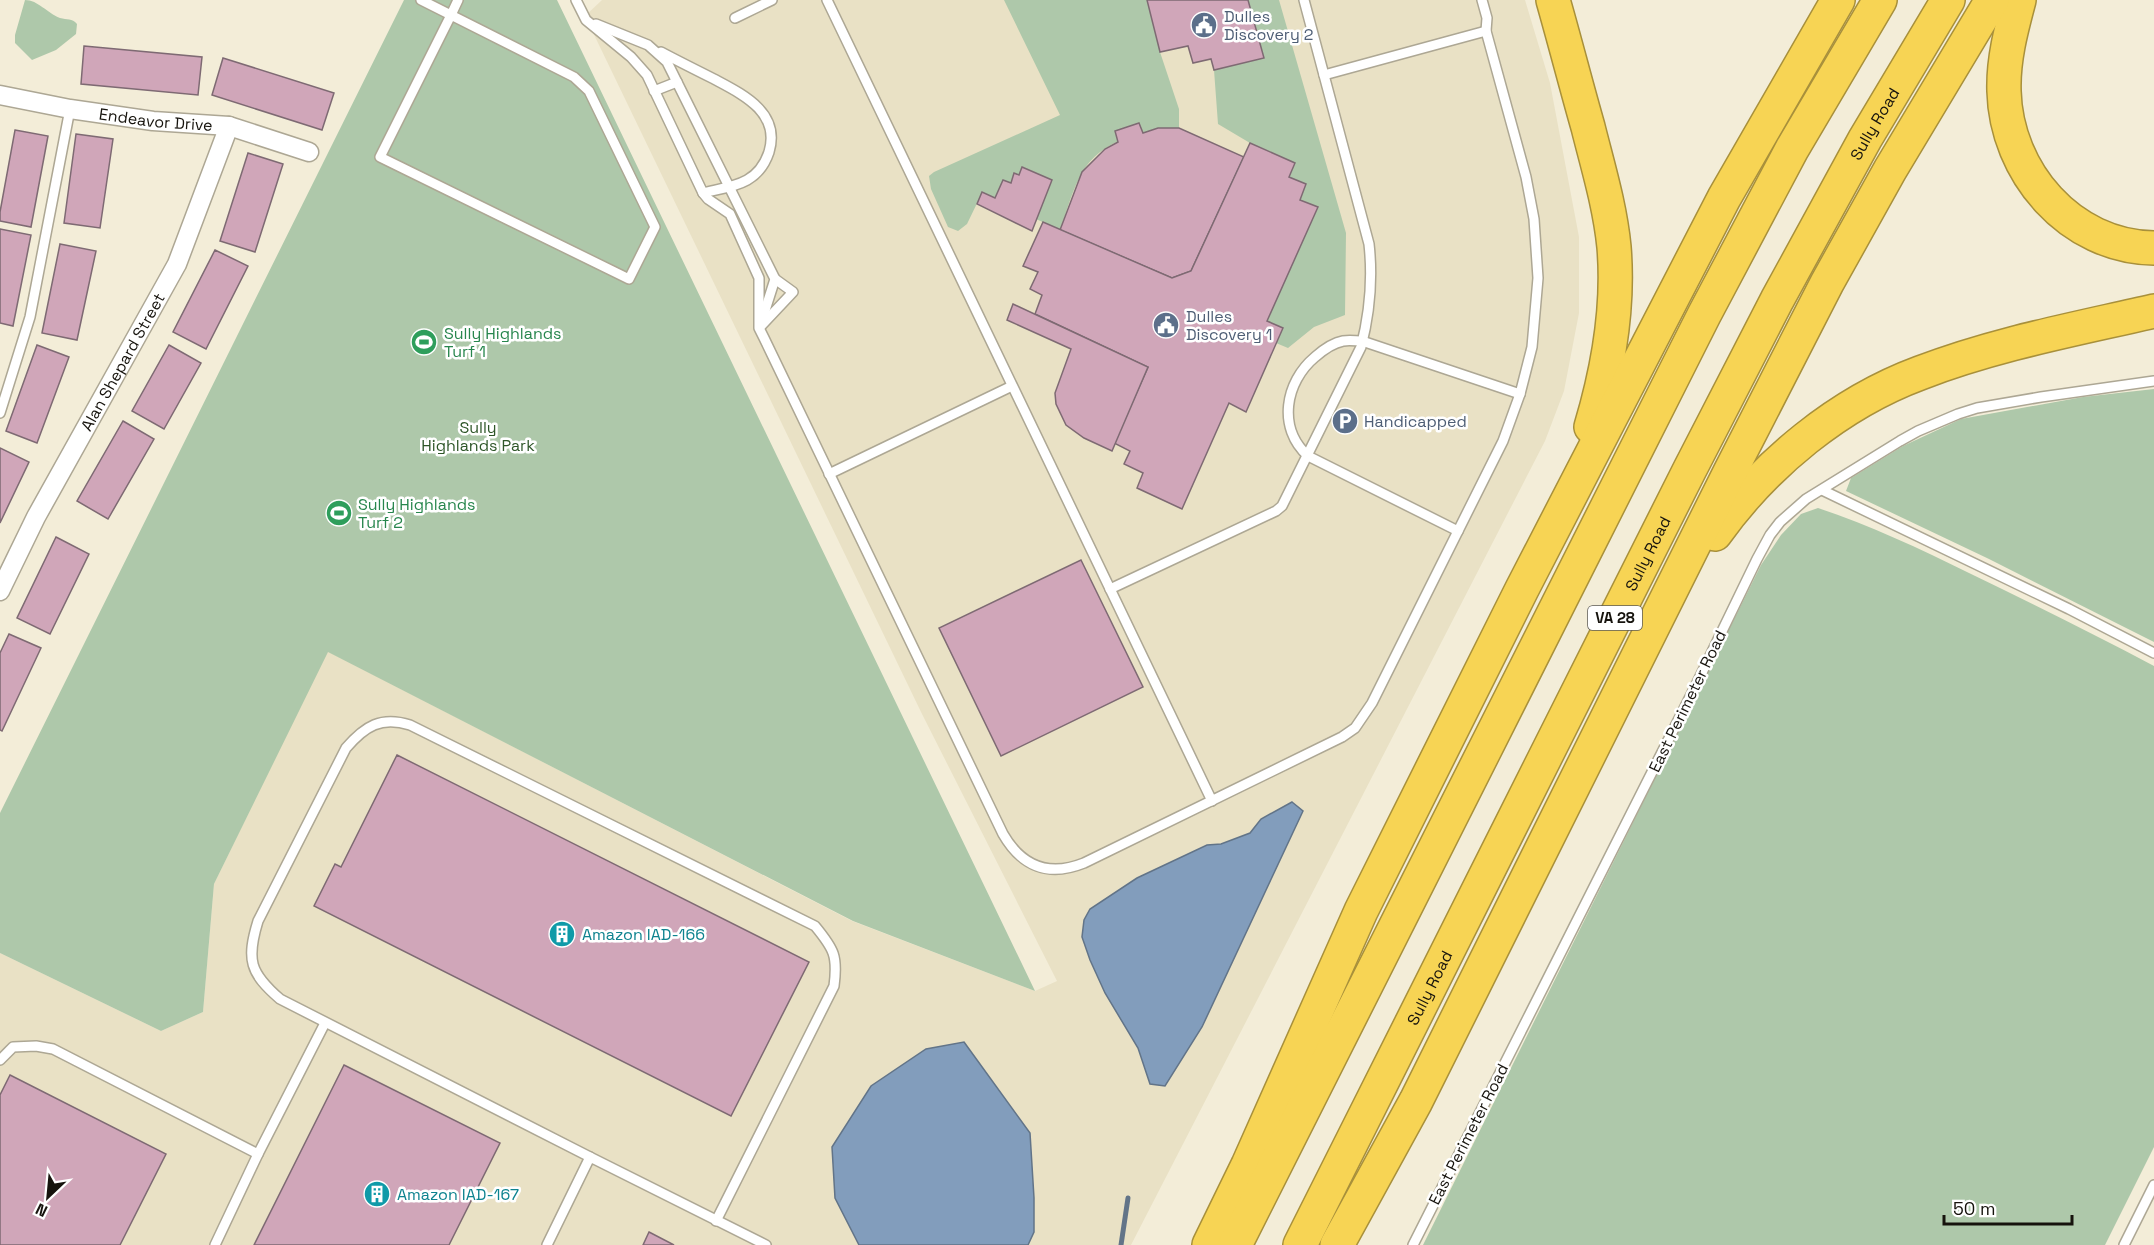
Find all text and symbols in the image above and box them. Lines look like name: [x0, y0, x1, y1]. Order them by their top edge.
place label: Dulles Discovery 2: [1224, 6, 1313, 45]
public building icon: Dulles Discovery 2: [1189, 10, 1219, 40]
street label: Sully Road: [1845, 84, 1904, 164]
street label: Endeavor Drive: [98, 103, 213, 136]
street label: Alan Shepard Street: [76, 289, 170, 435]
place label: Dulles Discovery 1: [1186, 306, 1272, 345]
public building icon: Dulles Discovery 1: [1151, 310, 1181, 340]
place label: Sully Highlands Turf 1: [444, 323, 562, 362]
sports icon: Sully Highlands Turf 1: [409, 327, 439, 357]
parking icon: Handicapped: [1330, 406, 1360, 436]
place label: Handicapped: [1364, 411, 1467, 432]
park label: Sully Highlands Park: [421, 417, 535, 456]
place label: Sully Highlands Turf 2: [358, 494, 476, 533]
sports icon: Sully Highlands Turf 2: [324, 498, 354, 528]
street label: Sully Road: [1621, 513, 1676, 594]
road number: VA 28: [1588, 606, 1642, 630]
street label: East Perimeter Road: [1644, 627, 1731, 776]
building icon: Amazon IAD-166: [547, 919, 577, 949]
place label: Amazon IAD-166: [582, 924, 705, 945]
street label: Sully Road: [1402, 947, 1457, 1029]
street label: East Perimeter Road: [1424, 1060, 1513, 1208]
north arrow: [18, 1167, 78, 1227]
building icon: Amazon IAD-167: [362, 1179, 392, 1209]
place label: Amazon IAD-167: [397, 1184, 519, 1205]
scale bar: [1944, 1188, 2072, 1226]
text: 50 m: [1953, 1197, 1995, 1220]
text: N: [32, 1198, 51, 1222]

